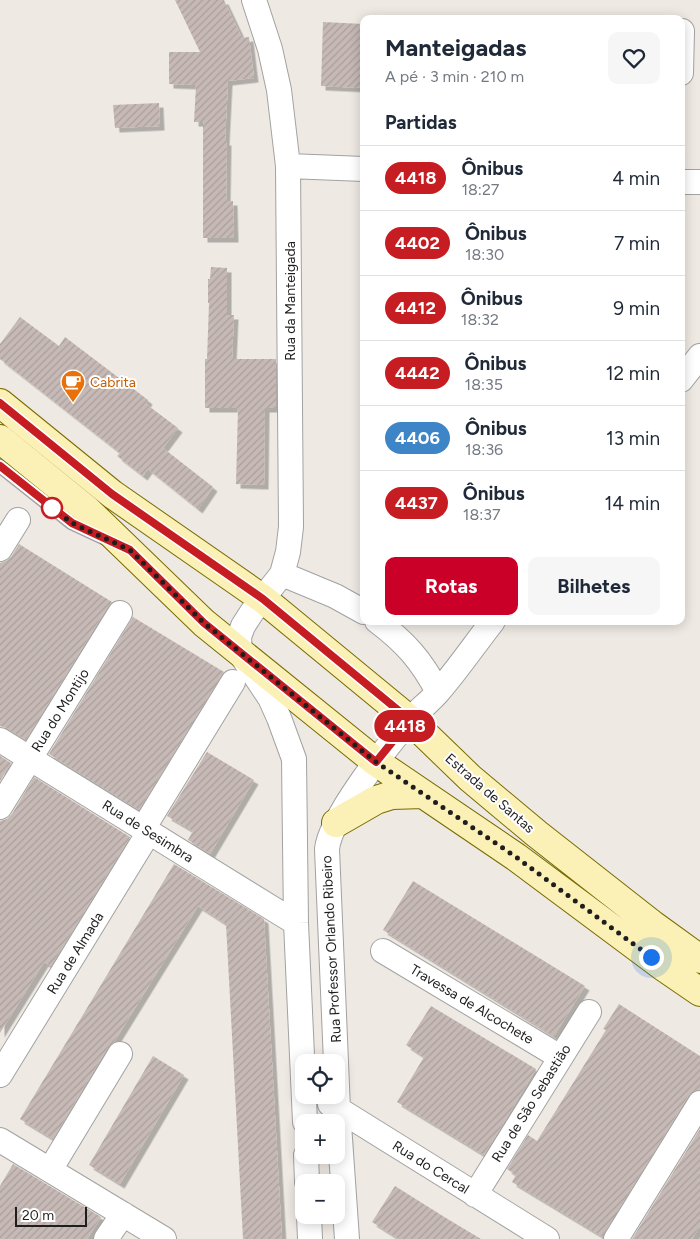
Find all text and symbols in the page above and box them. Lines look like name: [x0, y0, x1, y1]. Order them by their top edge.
button: heart: [608, 32, 660, 84]
text: Manteigadas: [385, 33, 526, 62]
text: A pé · 3 min · 210 m: [385, 67, 524, 86]
text: Partidas: [385, 111, 457, 134]
text: Ônibus: [461, 157, 523, 180]
text: 4418: [395, 167, 436, 189]
text: 4 min: [612, 167, 660, 190]
text: 18:27: [461, 180, 499, 199]
text: Ônibus: [465, 222, 527, 245]
text: 4402: [395, 232, 440, 254]
text: 7 min: [614, 232, 660, 255]
street label: Rua da Manteigada: [282, 241, 299, 361]
text: 18:30: [465, 245, 504, 264]
text: Ônibus: [461, 287, 523, 310]
text: 4412: [395, 297, 436, 319]
text: 9 min: [613, 297, 660, 320]
text: 18:32: [461, 310, 499, 329]
text: Ônibus: [465, 352, 526, 375]
text: 4442: [395, 362, 440, 384]
text: 12 min: [606, 362, 660, 385]
cafe icon: Cabrita: [60, 369, 86, 403]
place label: Cabrita: [90, 374, 136, 391]
text: 18:35: [465, 375, 503, 394]
text: Ônibus: [465, 417, 527, 440]
text: 4406: [395, 427, 440, 449]
text: 13 min: [606, 427, 660, 450]
text: 18:36: [465, 440, 503, 459]
text: Ônibus: [463, 482, 525, 505]
text: 4437: [395, 492, 438, 514]
text: 14 min: [604, 492, 660, 515]
unlabelled marker: [41, 497, 63, 519]
text: 18:37: [463, 505, 501, 524]
button: Rotas: [385, 557, 518, 615]
button: Bilhetes: [528, 557, 660, 615]
street label: Rua do Montijo: [28, 665, 93, 755]
line badge: 4418: [370, 710, 440, 742]
text: 4418: [384, 715, 426, 737]
street label: Estrada de Santas: [442, 750, 538, 837]
street label: Rua de Sesimbra: [99, 797, 197, 866]
street label: Rua Professor Orlando Ribeiro: [318, 855, 345, 1043]
street label: Rua de Almada: [43, 909, 107, 997]
your location: [639, 945, 664, 970]
street label: Travessa de Alcochete: [407, 961, 537, 1048]
street label: Rua de São Sebastião: [488, 1041, 575, 1165]
map controls: [295, 1054, 345, 1224]
button: locate: [295, 1054, 345, 1104]
button: +: [295, 1114, 345, 1164]
street label: Rua do Cercal: [389, 1137, 472, 1198]
button: −: [295, 1174, 345, 1224]
scale bar: [15, 1204, 88, 1227]
text: 20 m: [22, 1207, 54, 1224]

